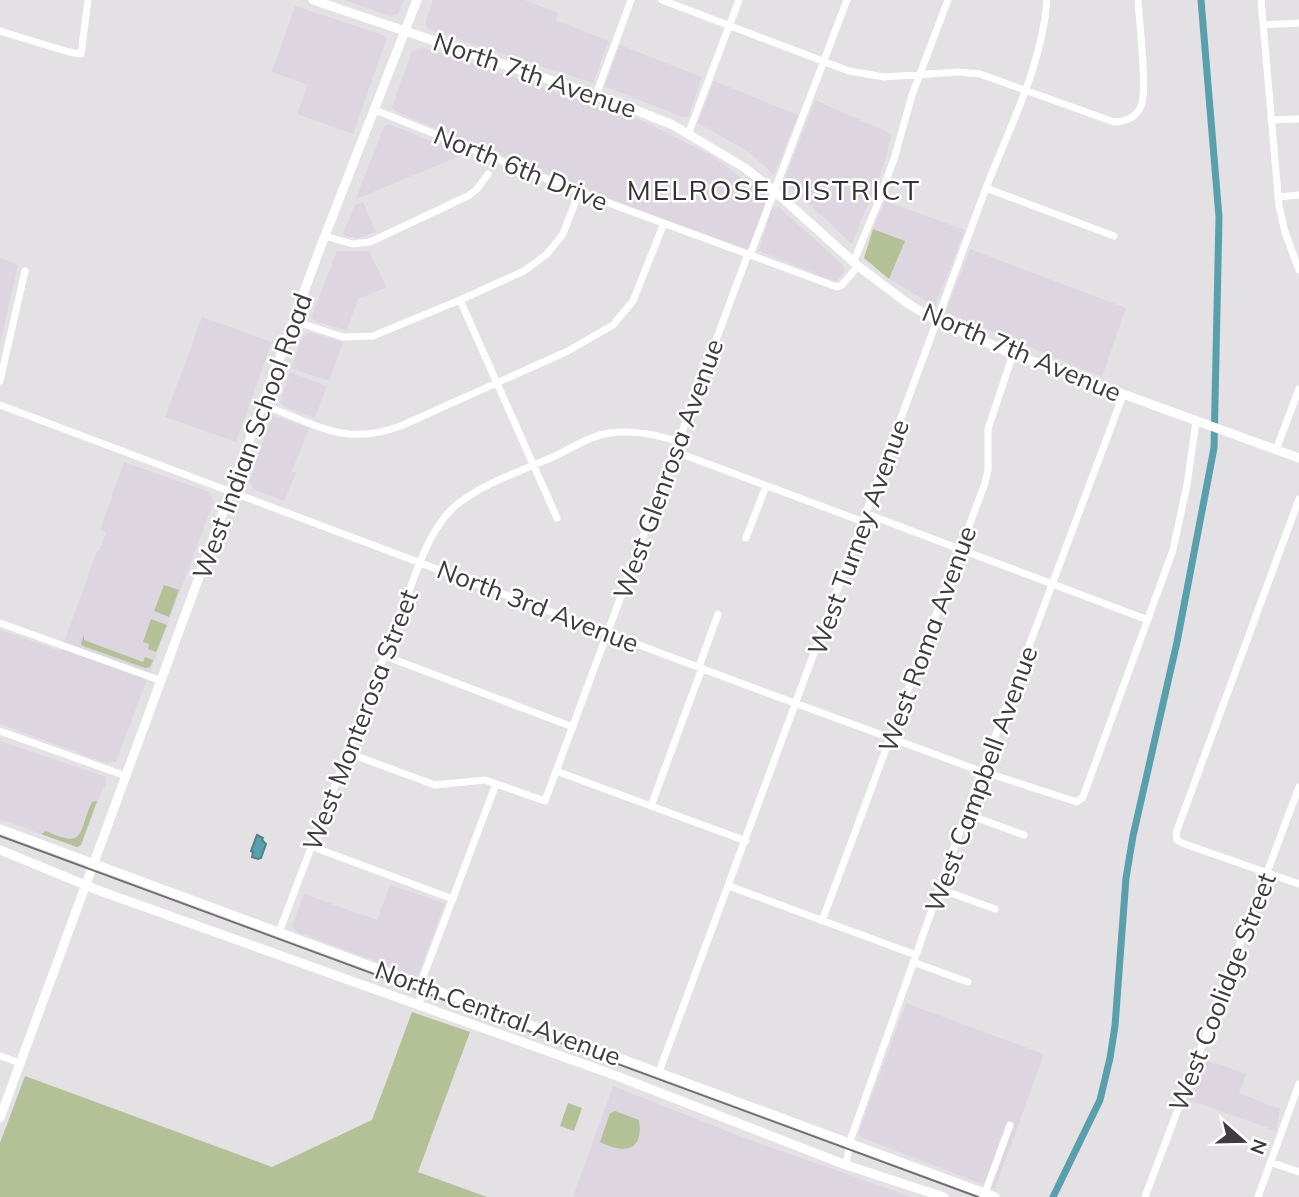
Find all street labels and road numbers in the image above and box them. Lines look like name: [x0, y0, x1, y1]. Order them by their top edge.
street label: North 7th Avenue: [429, 25, 641, 125]
street label: North 6th Drive: [429, 118, 613, 218]
street label: West Indian School Road: [185, 288, 319, 584]
street label: North 7th Avenue: [918, 295, 1126, 409]
street label: West Glenrosa Avenue: [606, 334, 730, 604]
street label: West Turney Avenue: [800, 414, 916, 660]
street label: West Roma Avenue: [871, 521, 983, 757]
street label: North 3rd Avenue: [433, 552, 643, 660]
street label: West Monterosa Street: [295, 585, 425, 855]
street label: West Campbell Avenue: [917, 641, 1045, 917]
street label: West Coolidge Street: [1161, 868, 1283, 1116]
street label: North Central Avenue: [371, 953, 625, 1073]

